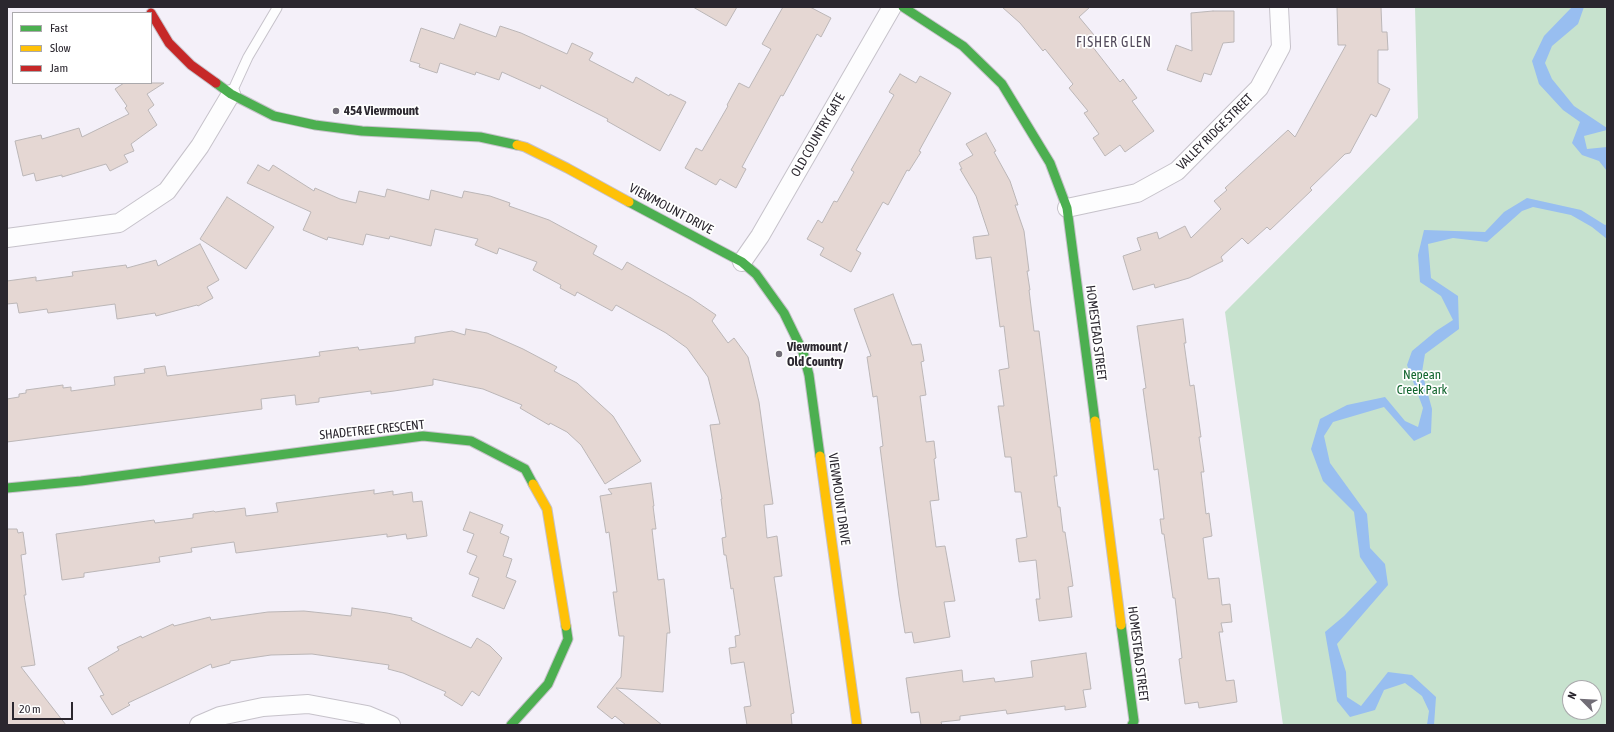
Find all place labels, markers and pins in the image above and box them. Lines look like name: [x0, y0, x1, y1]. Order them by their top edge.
place label: 454 Viewmount: [344, 103, 419, 119]
marker: 454 Viewmount: [331, 106, 341, 116]
place label: Viewmount / Old Country: [787, 339, 848, 370]
marker: Viewmount / Old Country: [774, 349, 784, 359]

